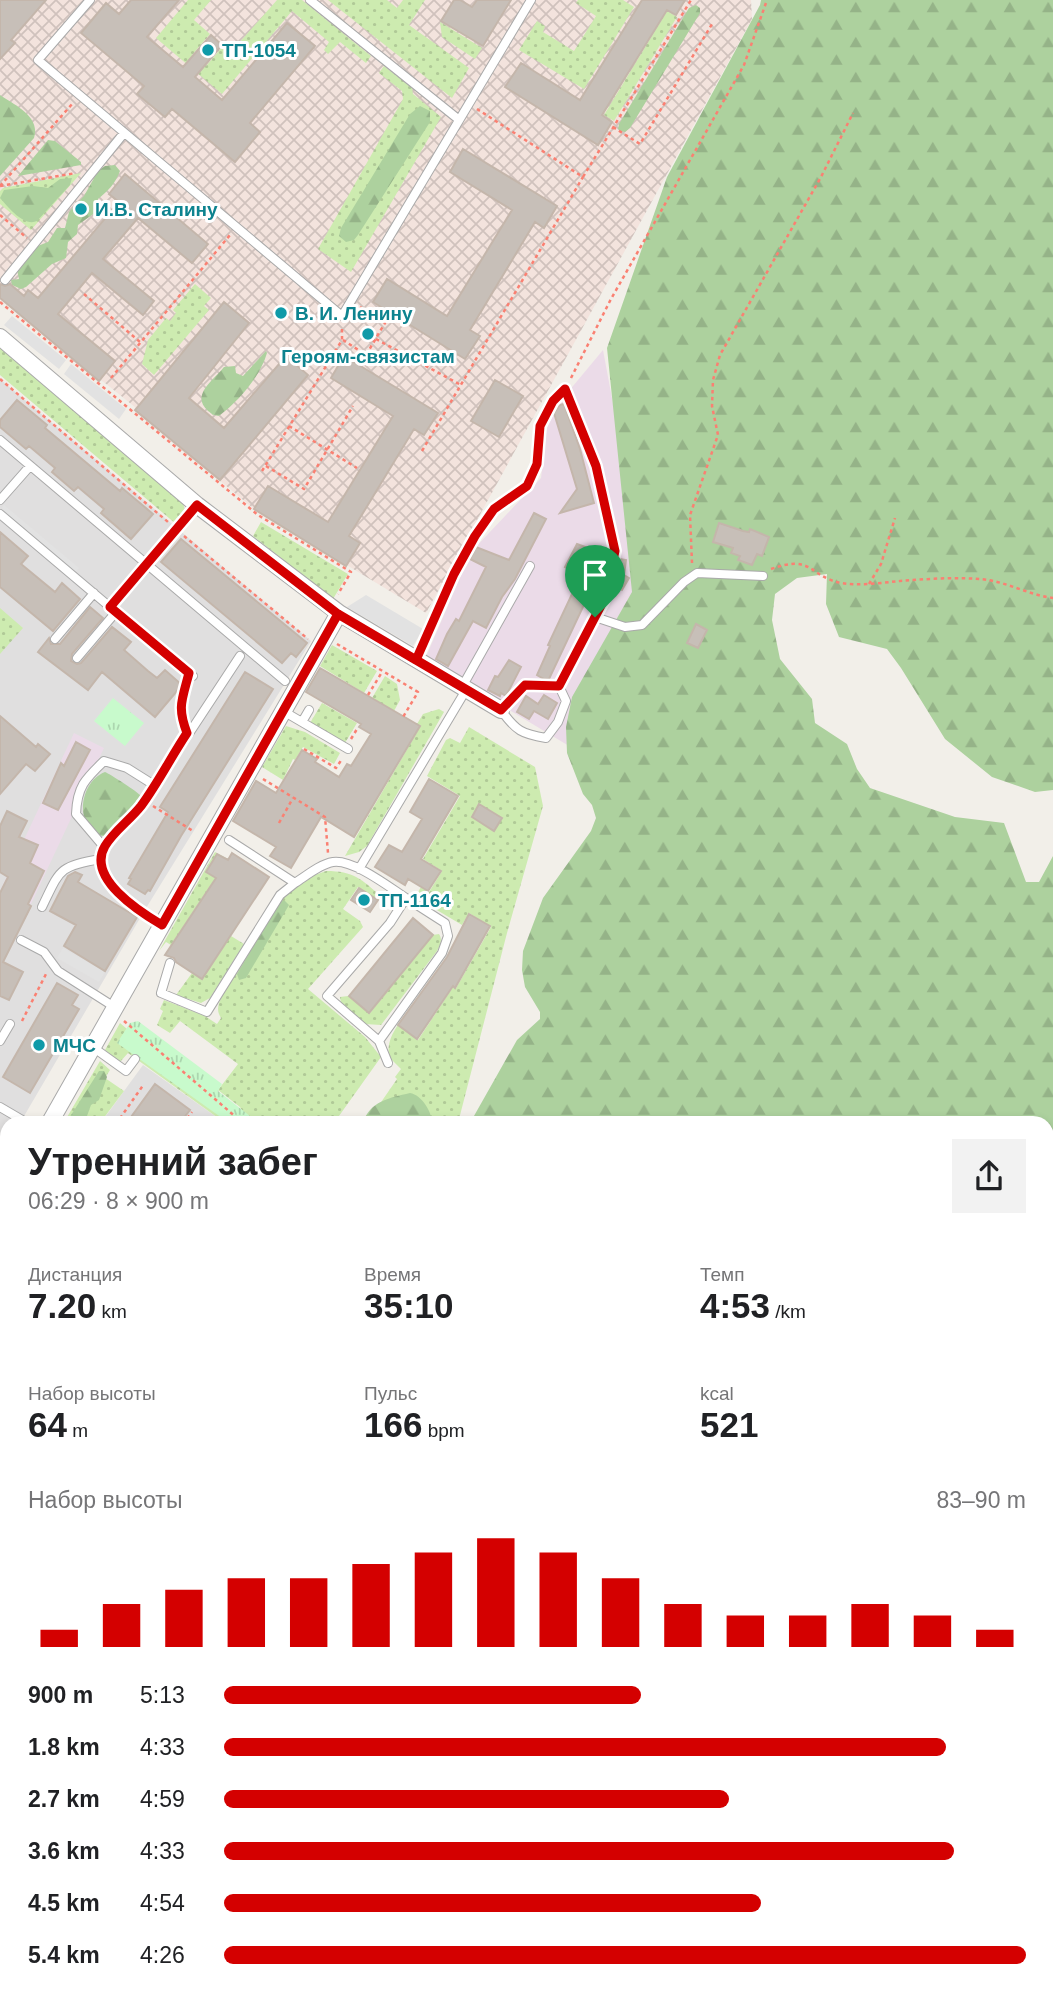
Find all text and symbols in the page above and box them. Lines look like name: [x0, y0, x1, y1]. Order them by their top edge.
place label: ТП-1054: [222, 40, 296, 61]
marker: ТП-1054: [200, 42, 216, 58]
place label: И.В. Сталину: [95, 199, 218, 220]
marker: И.В. Сталину: [73, 201, 89, 217]
place label: В. И. Ленину: [295, 303, 413, 324]
marker: В. И. Ленину: [273, 305, 289, 321]
marker: Героям-связистам: [360, 326, 376, 342]
place label: Героям-связистам: [281, 346, 455, 367]
pin: [565, 545, 625, 617]
icon: arrive: [576, 556, 614, 594]
place label: ТП-1164: [378, 890, 451, 911]
marker: ТП-1164: [356, 892, 372, 908]
place label: МЧС: [53, 1035, 96, 1056]
marker: МЧС: [31, 1037, 47, 1053]
button: share: [952, 1139, 1026, 1213]
text: Утренний забег: [28, 1141, 318, 1183]
text: 06:29 · 8 × 900 m: [28, 1188, 209, 1214]
text: Дистанция: [28, 1264, 122, 1285]
text: Время: [364, 1264, 421, 1285]
text: Темп: [700, 1264, 744, 1285]
text: 7.20: [28, 1286, 96, 1325]
text: 35:10: [364, 1286, 454, 1325]
text: 4:53: [700, 1286, 770, 1325]
text: km: [96, 1301, 127, 1322]
text: /km: [770, 1301, 806, 1322]
text: Набор высоты: [28, 1383, 156, 1404]
text: Пульс: [364, 1383, 417, 1404]
text: kcal: [700, 1383, 734, 1404]
text: 64: [28, 1405, 67, 1444]
text: 166: [364, 1405, 422, 1444]
text: 521: [700, 1405, 758, 1444]
text: m: [67, 1420, 88, 1441]
text: bpm: [422, 1420, 465, 1441]
text: Набор высоты: [28, 1487, 182, 1513]
text: 83–90 m: [936, 1487, 1026, 1513]
text: 900 m: [28, 1682, 93, 1708]
text: 5:13: [140, 1682, 185, 1708]
text: 1.8 km: [28, 1734, 100, 1760]
text: 4:33: [140, 1734, 185, 1760]
text: 2.7 km: [28, 1786, 100, 1812]
text: 4:59: [140, 1786, 185, 1812]
text: 3.6 km: [28, 1838, 100, 1864]
text: 4:33: [140, 1838, 185, 1864]
text: 4.5 km: [28, 1890, 100, 1916]
text: 4:54: [140, 1890, 185, 1916]
text: 5.4 km: [28, 1942, 100, 1968]
text: 4:26: [140, 1942, 185, 1968]

